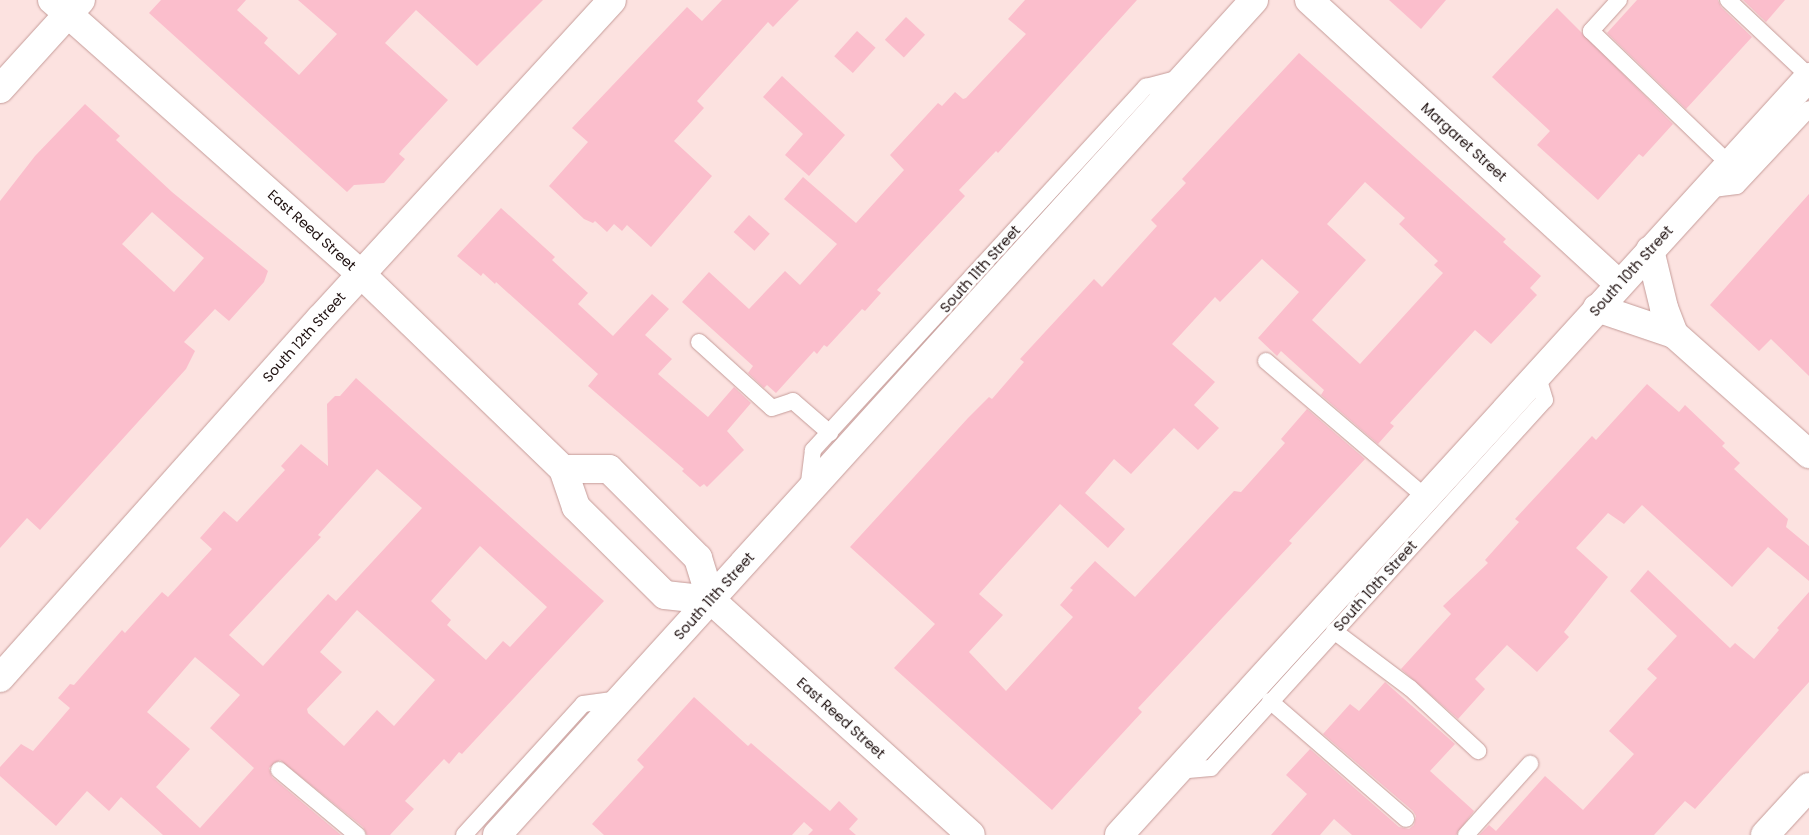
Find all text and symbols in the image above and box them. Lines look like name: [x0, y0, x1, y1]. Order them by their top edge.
street label: Margaret Street: [1418, 99, 1510, 185]
street label: East Reed Street: [264, 186, 360, 274]
street label: South 11th Street: [936, 222, 1024, 316]
street label: South 10th Street: [1586, 222, 1676, 320]
street label: South 12th Street: [259, 289, 349, 385]
street label: South 10th Street: [1330, 537, 1420, 635]
street label: South 11th Street: [670, 549, 758, 643]
street label: East Reed Street: [793, 674, 889, 762]

